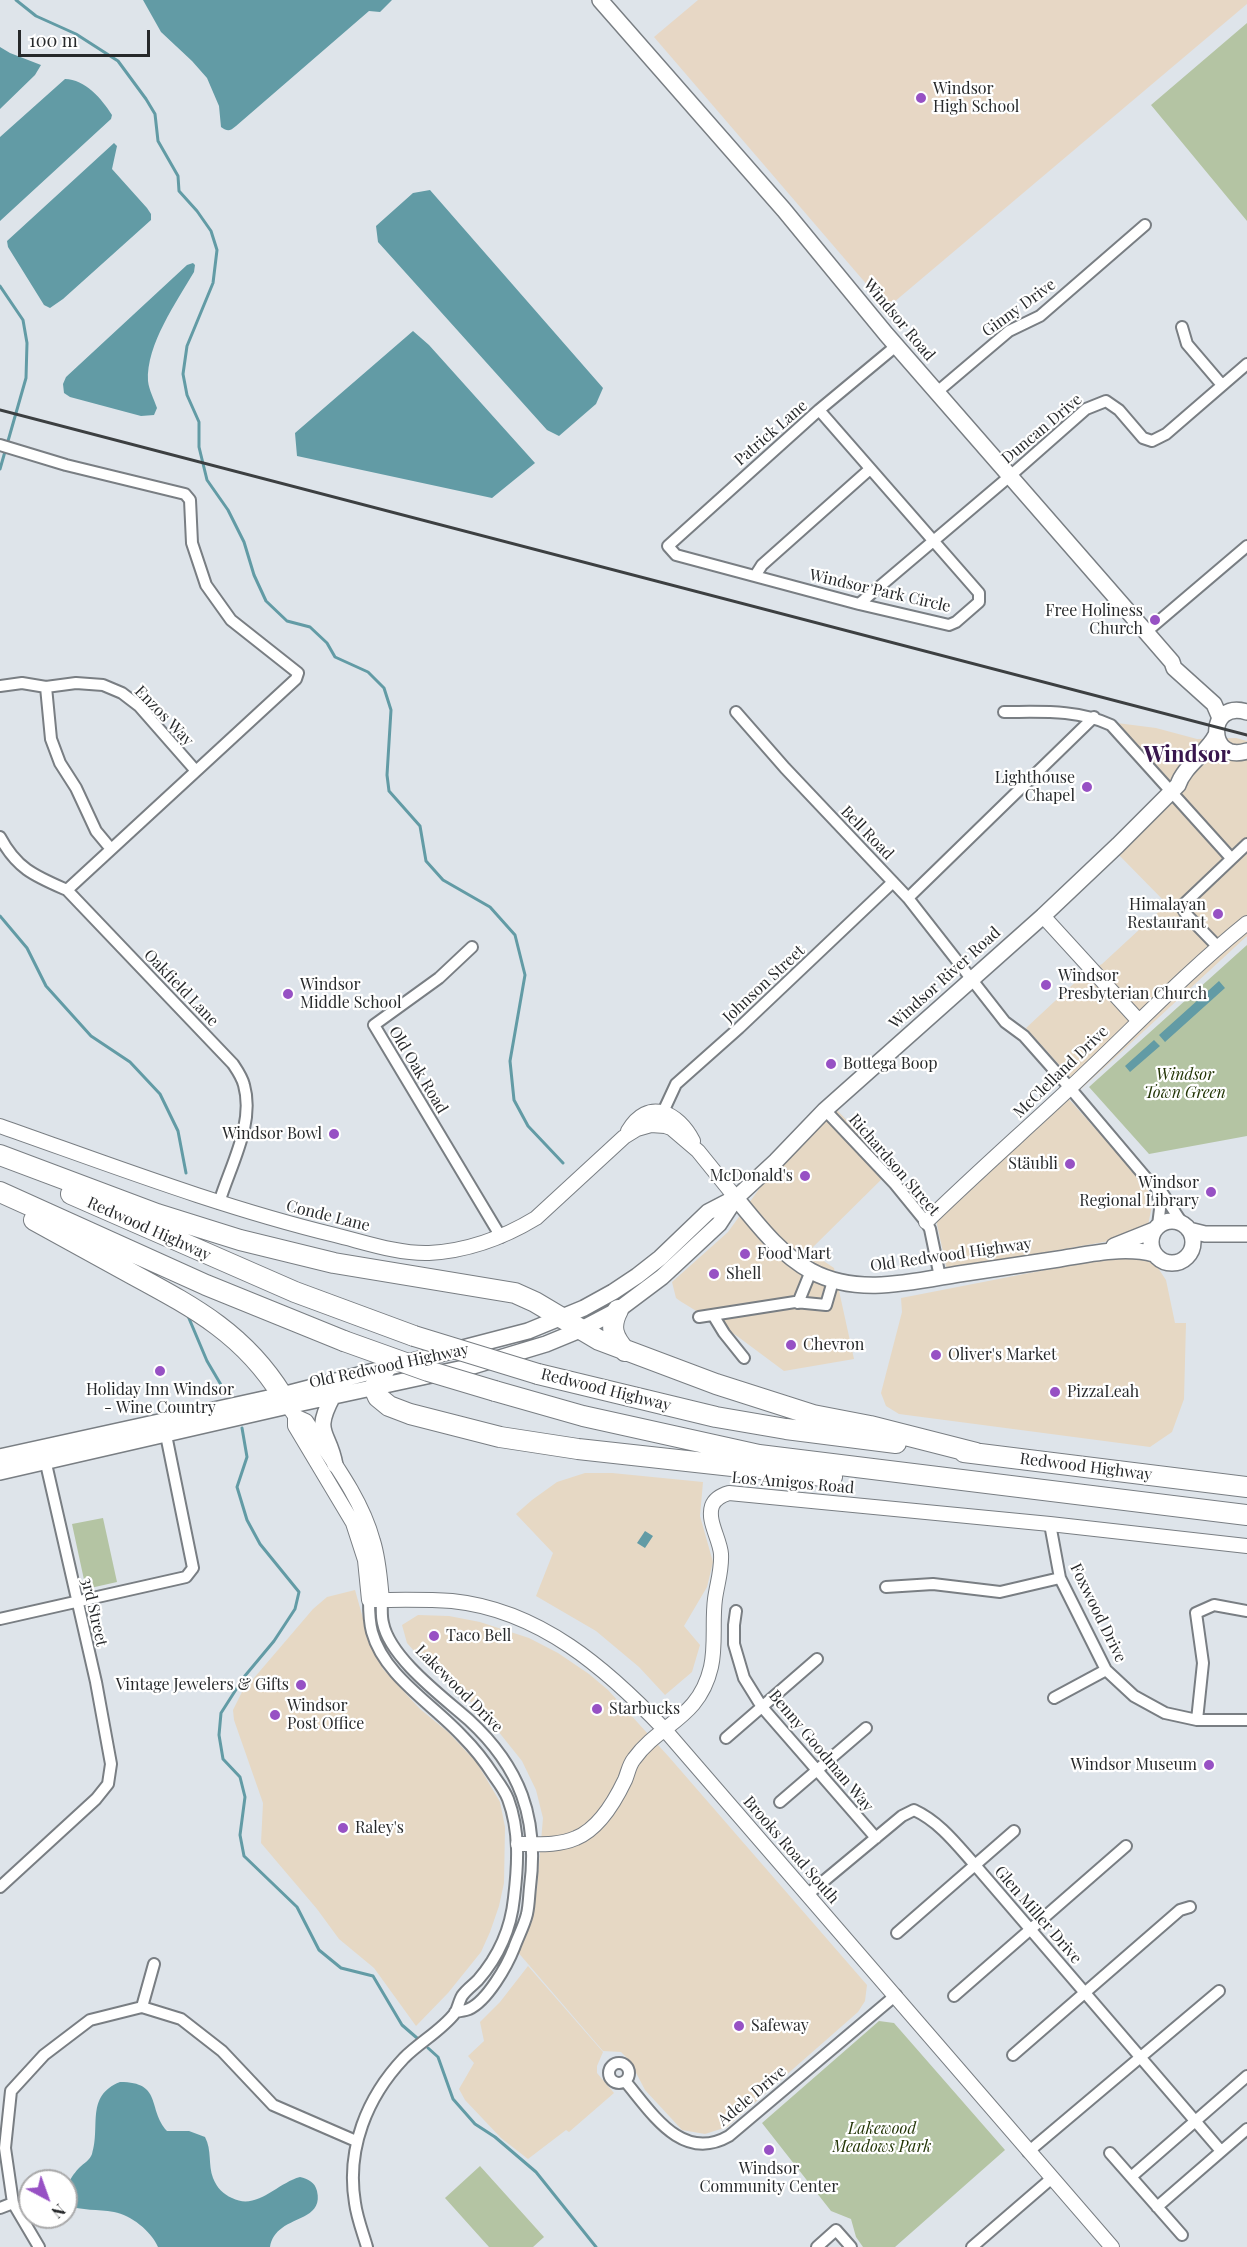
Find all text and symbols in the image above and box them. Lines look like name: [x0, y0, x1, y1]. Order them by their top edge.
scale bar: [21, 18, 153, 56]
text: 100 m: [29, 28, 78, 52]
place label: Windsor High School: [933, 79, 1019, 117]
marker: Windsor High School: [914, 91, 928, 105]
street label: Windsor Road: [859, 275, 939, 365]
street label: Ginny Drive: [979, 275, 1059, 341]
street label: Duncan Drive: [998, 390, 1086, 468]
street label: Patrick Lane: [731, 396, 811, 470]
street label: Windsor Park Circle: [808, 565, 952, 617]
place label: Free Holiness Church: [1045, 601, 1143, 639]
marker: Free Holiness Church: [1148, 613, 1162, 627]
street label: Enzos Way: [131, 682, 197, 750]
district label: Windsor: [1143, 742, 1231, 768]
place label: Lighthouse Chapel: [995, 768, 1075, 806]
marker: Lighthouse Chapel: [1080, 780, 1094, 794]
street label: Bell Road: [837, 802, 897, 864]
place label: Himalayan Restaurant: [1127, 895, 1206, 933]
marker: Himalayan Restaurant: [1211, 907, 1225, 921]
street label: Windsor River Road: [885, 923, 1005, 1033]
street label: Johnson Street: [719, 941, 809, 1027]
street label: Oakfield Lane: [140, 946, 222, 1030]
place label: Windsor Presbyterian Church: [1058, 966, 1207, 1004]
place label: Windsor Middle School: [300, 975, 401, 1013]
marker: Windsor Presbyterian Church: [1039, 978, 1053, 992]
marker: Windsor Middle School: [281, 987, 295, 1001]
street label: McClelland Drive: [1010, 1022, 1112, 1122]
street label: Old Oak Road: [384, 1023, 452, 1117]
place label: Bottega Boop: [843, 1054, 938, 1074]
marker: Bottega Boop: [824, 1057, 838, 1071]
park label: Windsor Town Green: [1144, 1065, 1226, 1103]
street label: Richardson Street: [845, 1110, 943, 1220]
place label: Windsor Bowl: [222, 1124, 322, 1144]
marker: Windsor Bowl: [327, 1127, 341, 1141]
place label: Stäubli: [1008, 1154, 1058, 1174]
marker: Stäubli: [1063, 1157, 1077, 1171]
place label: McDonald's: [710, 1166, 793, 1186]
marker: McDonald's: [798, 1169, 812, 1183]
place label: Windsor Regional Library: [1079, 1173, 1199, 1211]
marker: Windsor Regional Library: [1204, 1185, 1218, 1199]
street label: Redwood Highway: [84, 1193, 214, 1265]
street label: Conde Lane: [284, 1196, 372, 1236]
street label: Old Redwood Highway: [869, 1234, 1033, 1276]
place label: Food Mart: [757, 1244, 831, 1264]
marker: Food Mart: [738, 1247, 752, 1261]
place label: Shell: [726, 1264, 761, 1284]
marker: Shell: [707, 1267, 721, 1281]
place label: Chevron: [803, 1335, 864, 1355]
marker: Chevron: [784, 1338, 798, 1352]
street label: Old Redwood Highway: [307, 1340, 471, 1392]
place label: Oliver's Market: [948, 1345, 1057, 1365]
marker: Oliver's Market: [929, 1348, 943, 1362]
marker: Holiday Inn Windsor - Wine Country: [153, 1364, 167, 1378]
street label: Redwood Highway: [539, 1365, 673, 1415]
place label: Holiday Inn Windsor - Wine Country: [86, 1380, 234, 1418]
place label: PizzaLeah: [1067, 1382, 1139, 1402]
marker: PizzaLeah: [1048, 1385, 1062, 1399]
street label: Redwood Highway: [1019, 1449, 1153, 1485]
street label: Los Amigos Road: [731, 1468, 855, 1498]
street label: Foxwood Drive: [1066, 1560, 1130, 1666]
street label: 3rd Street: [77, 1576, 111, 1648]
place label: Taco Bell: [446, 1626, 511, 1646]
marker: Taco Bell: [427, 1629, 441, 1643]
street label: Lakewood Drive: [411, 1641, 507, 1737]
place label: Vintage Jewelers & Gifts: [116, 1675, 289, 1695]
marker: Vintage Jewelers & Gifts: [294, 1678, 308, 1692]
street label: Benny Goodman Way: [765, 1686, 877, 1816]
place label: Windsor Post Office: [287, 1696, 364, 1734]
place label: Starbucks: [609, 1699, 680, 1719]
marker: Starbucks: [590, 1702, 604, 1716]
marker: Windsor Post Office: [268, 1708, 282, 1722]
place label: Windsor Museum: [1071, 1755, 1197, 1775]
marker: Windsor Museum: [1202, 1758, 1216, 1772]
street label: Brooks Road South: [739, 1792, 843, 1908]
place label: Raley's: [355, 1818, 404, 1838]
marker: Raley's: [336, 1821, 350, 1835]
street label: Glen Miller Drive: [990, 1862, 1086, 1968]
place label: Safeway: [751, 2016, 809, 2036]
marker: Safeway: [732, 2019, 746, 2033]
street label: Adele Drive: [714, 2062, 790, 2130]
park label: Lakewood Meadows Park: [833, 2119, 931, 2157]
marker: Windsor Community Center: [762, 2143, 776, 2157]
place label: Windsor Community Center: [700, 2159, 838, 2197]
north arrow: [18, 2169, 78, 2229]
text: N: [48, 2200, 70, 2223]

